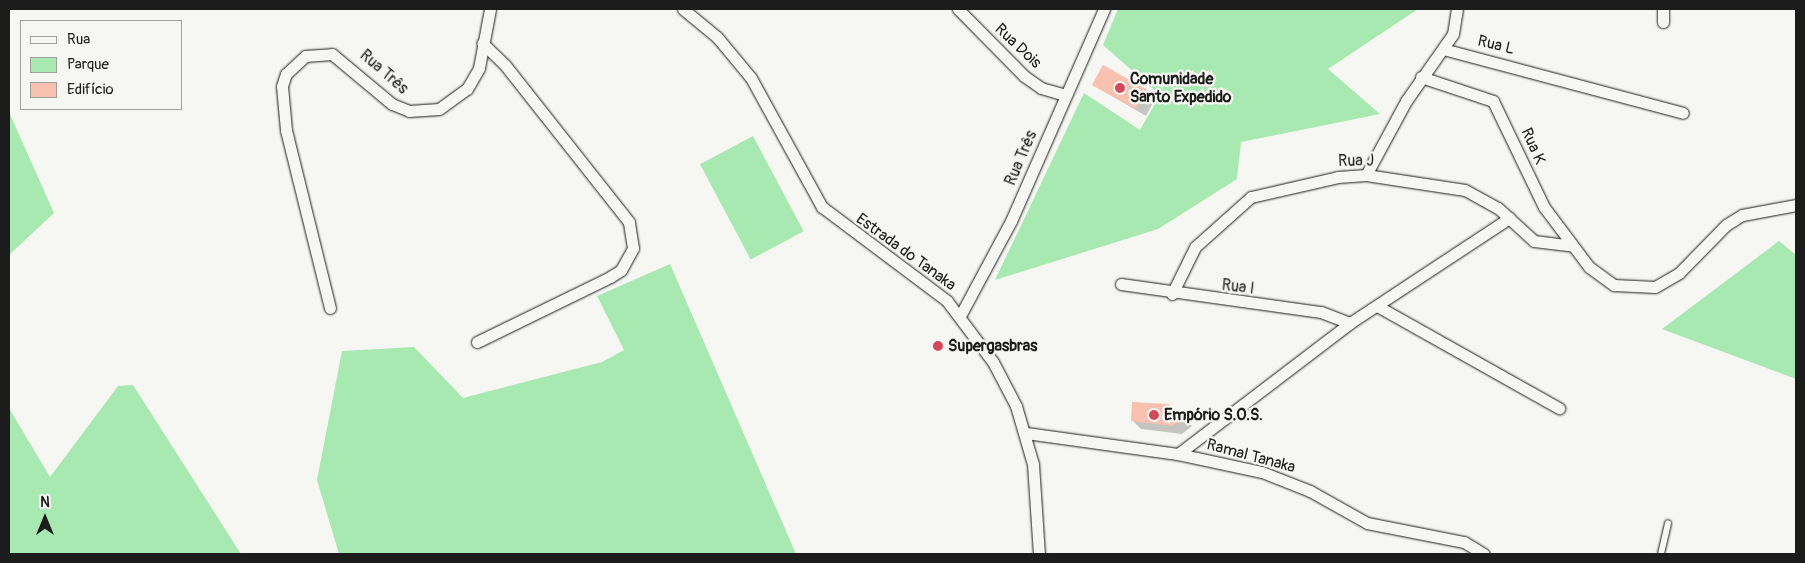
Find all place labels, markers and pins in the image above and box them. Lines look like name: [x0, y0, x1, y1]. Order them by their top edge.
place label: Comunidade Santo Expedido: [1130, 69, 1231, 107]
marker: Comunidade Santo Expedido: [1114, 82, 1126, 94]
place label: Supergasbras: [948, 336, 1037, 356]
marker: Supergasbras: [932, 340, 944, 352]
place label: Empório S.O.S.: [1164, 405, 1263, 425]
marker: Empório S.O.S.: [1148, 409, 1160, 421]

